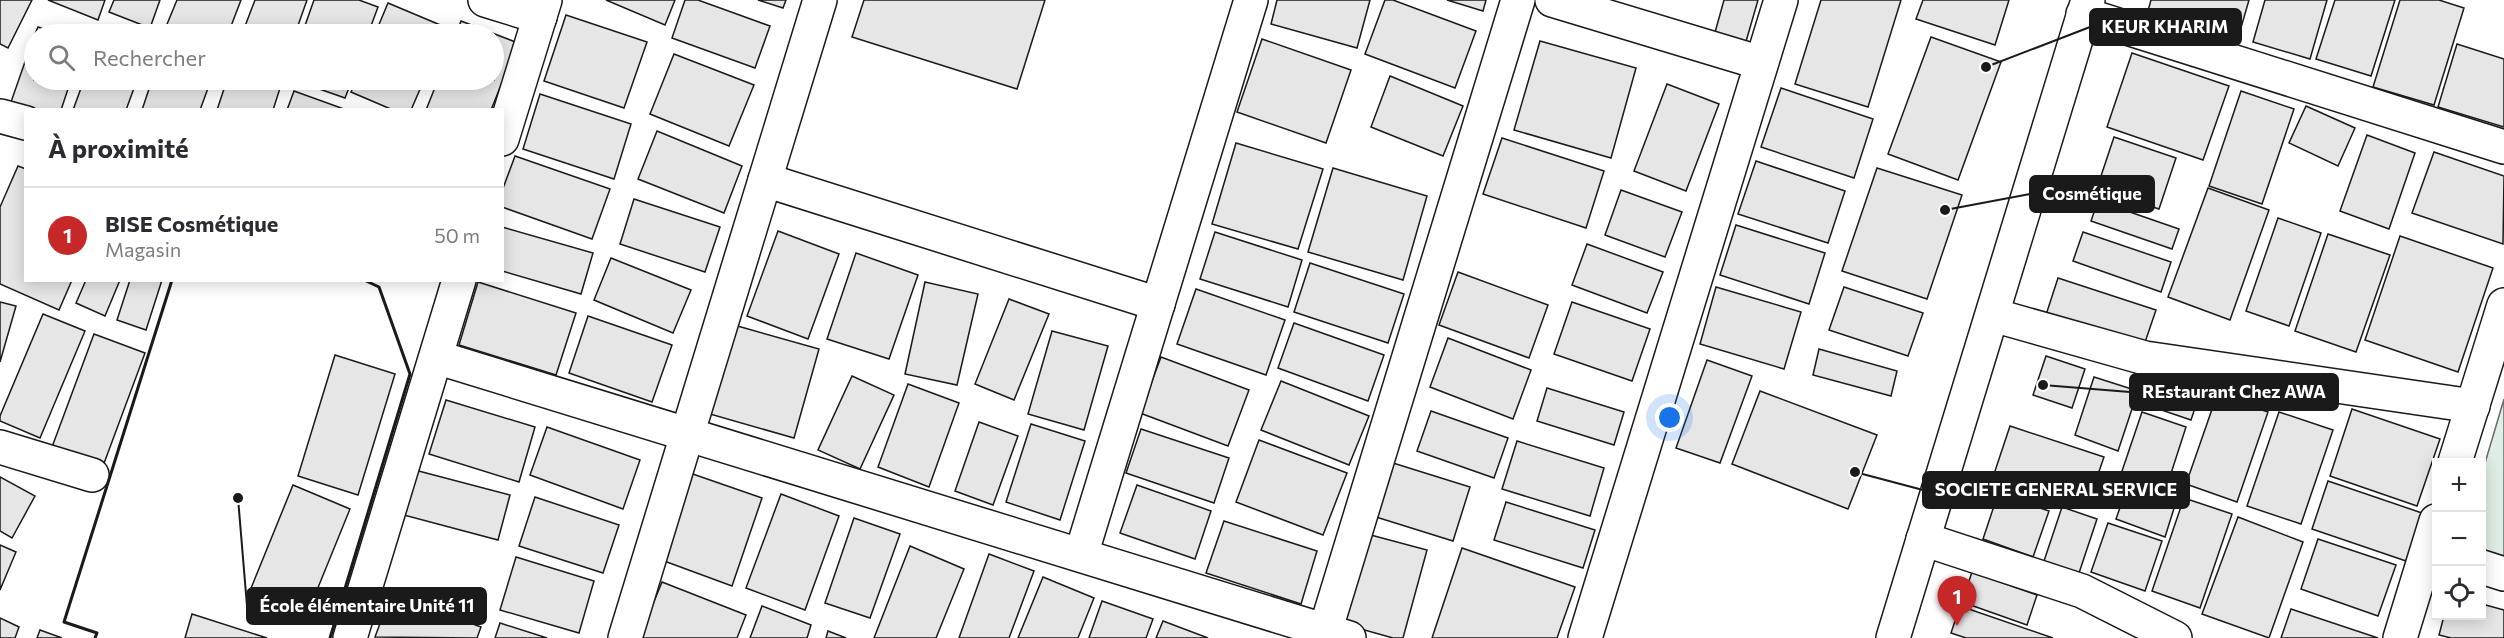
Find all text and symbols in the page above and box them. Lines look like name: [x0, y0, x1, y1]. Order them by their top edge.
callout: KEUR KHARIM: [2090, 9, 2241, 45]
text: KEUR KHARIM: [2102, 15, 2228, 37]
search box: [24, 24, 504, 90]
icon: search: [45, 41, 78, 74]
text: Rechercher: [93, 44, 206, 71]
text: À proximité: [48, 132, 189, 163]
callout: Cosmétique: [2030, 176, 2154, 212]
text: Cosmétique: [2042, 182, 2142, 204]
text: BISE Cosmétique: [105, 210, 278, 237]
text: 1: [63, 223, 72, 247]
text: 50 m: [434, 223, 480, 247]
text: Magasin: [105, 237, 181, 261]
callout: REstaurant Chez AWA: [2130, 374, 2338, 410]
text: REstaurant Chez AWA: [2142, 380, 2326, 402]
your location: [1655, 403, 1684, 432]
map controls: [2432, 458, 2486, 620]
button: +: [2432, 458, 2486, 512]
callout: SOCIETE GENERAL SERVICE: [1923, 472, 2189, 508]
text: SOCIETE GENERAL SERVICE: [1935, 478, 2177, 500]
button: −: [2432, 512, 2486, 566]
button: locate: [2432, 566, 2486, 620]
pin: 1: [1938, 576, 1976, 626]
callout: École élémentaire Unité 11: [247, 588, 486, 624]
text: École élémentaire Unité 11: [260, 594, 475, 616]

